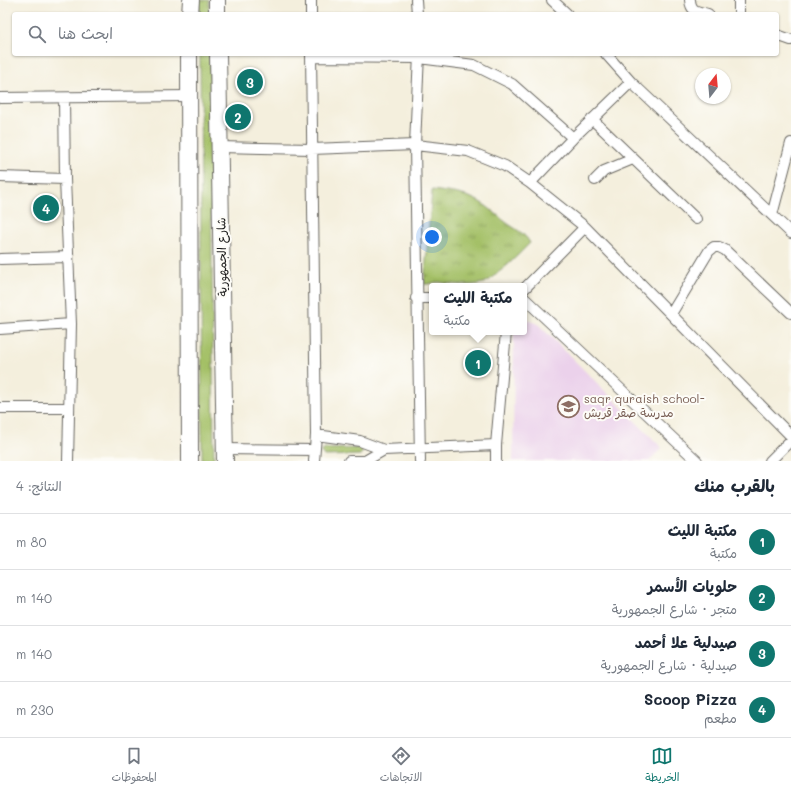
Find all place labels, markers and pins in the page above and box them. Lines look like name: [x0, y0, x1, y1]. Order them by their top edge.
pin: 3: [237, 67, 263, 97]
pin: 2: [225, 102, 251, 132]
pin: 4: [33, 193, 59, 223]
pin: 1: [465, 348, 491, 378]
place label: saqr quraish school- مدرسة صقر قريش: [584, 390, 705, 420]
school or university icon: saqr quraish school- مدرسة صقر قريش: [555, 393, 581, 419]

